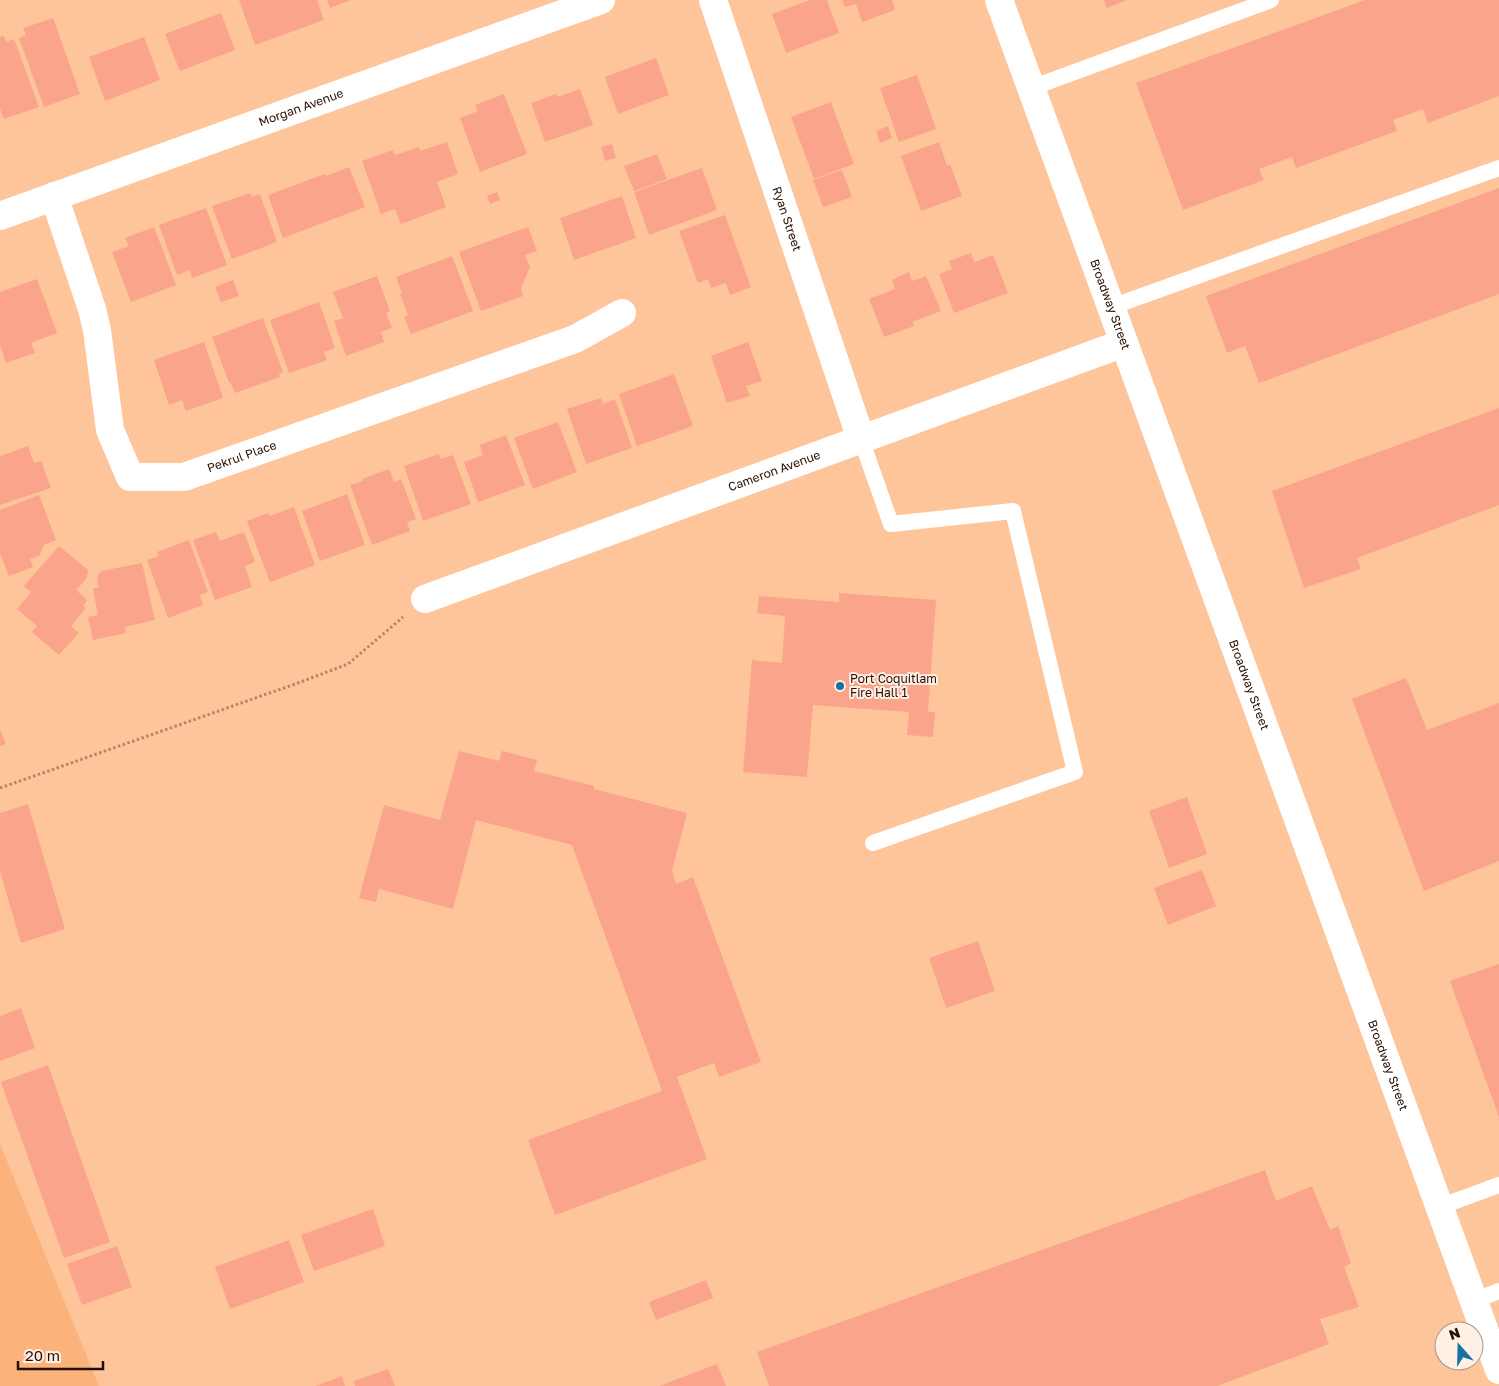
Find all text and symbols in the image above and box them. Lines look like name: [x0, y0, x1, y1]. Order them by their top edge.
street label: Morgan Avenue: [257, 85, 345, 129]
street label: Ryan Street: [769, 184, 805, 253]
street label: Broadway Street: [1087, 257, 1134, 352]
street label: Pekrul Place: [205, 437, 278, 475]
street label: Cameron Avenue: [726, 447, 822, 494]
street label: Broadway Street: [1226, 637, 1273, 732]
place label: Port Coquitlam Fire Hall 1: [850, 671, 937, 700]
marker: Port Coquitlam Fire Hall 1: [834, 680, 846, 692]
street label: Broadway Street: [1365, 1018, 1412, 1113]
north arrow: [1434, 1321, 1484, 1371]
text: N: [1446, 1324, 1462, 1343]
scale bar: [18, 1338, 102, 1370]
text: 20 m: [25, 1346, 60, 1364]

